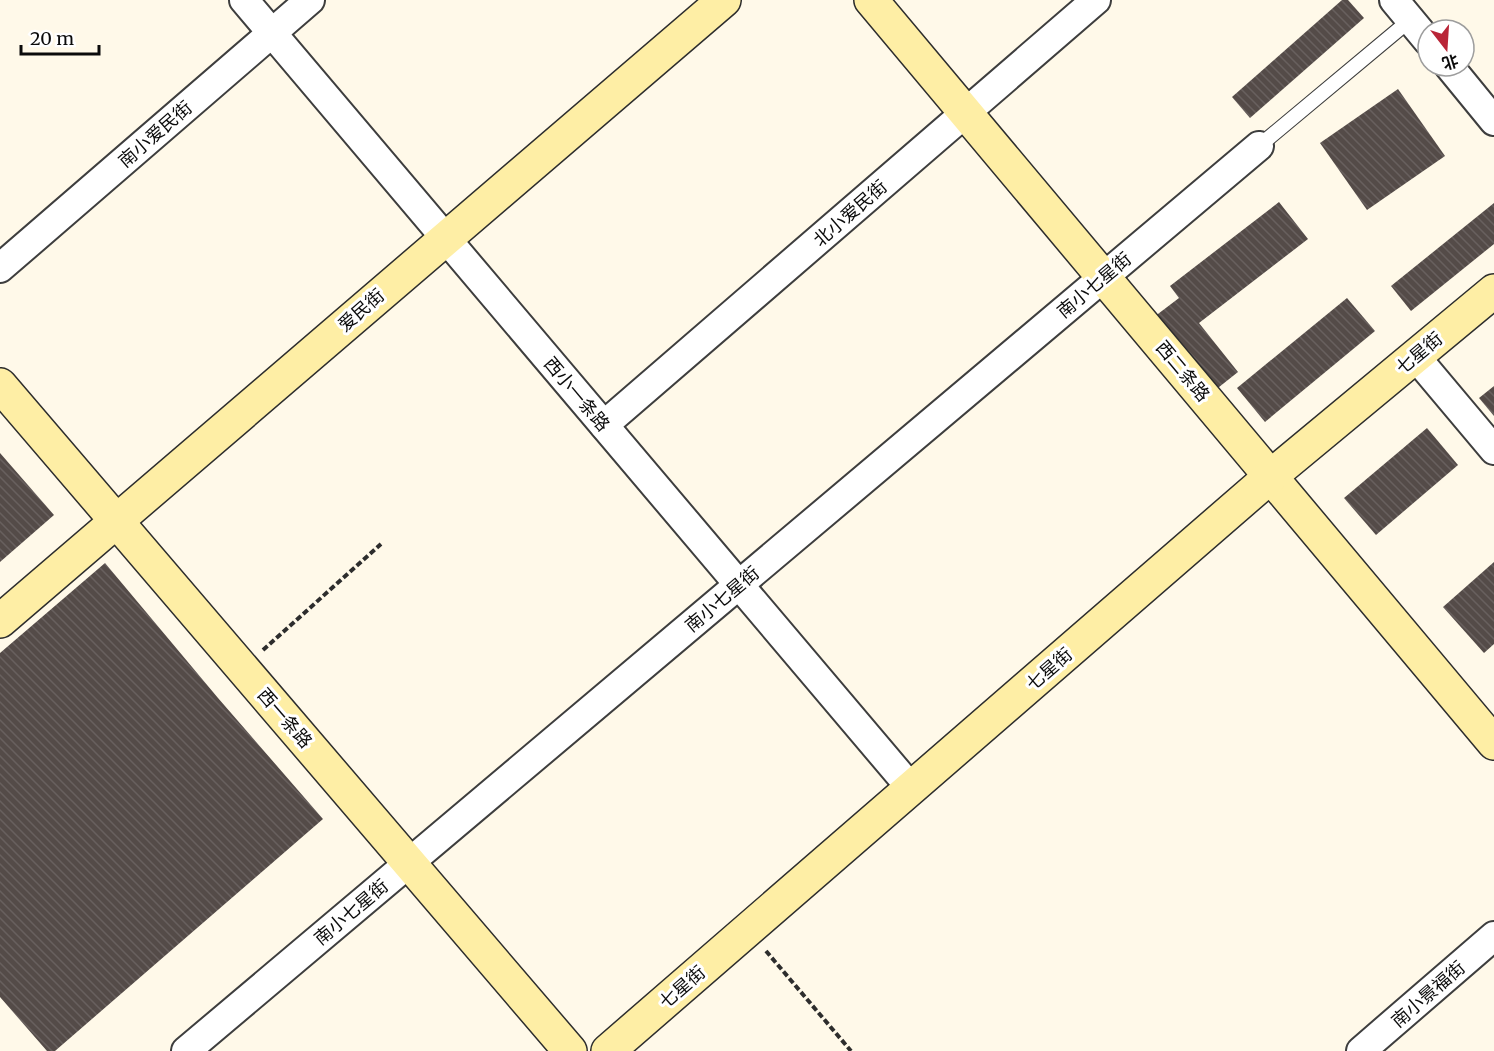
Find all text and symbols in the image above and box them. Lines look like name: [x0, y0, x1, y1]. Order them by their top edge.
scale bar: [21, 18, 99, 56]
north arrow: [1416, 18, 1476, 78]
text: 20 m: [30, 27, 74, 50]
text: 北: [1440, 50, 1461, 74]
street label: 南小爱民街: [113, 96, 197, 172]
street label: 北小爱民街: [808, 175, 892, 251]
street label: 南小七星街: [1052, 247, 1136, 323]
street label: 爱民街: [333, 284, 389, 336]
street label: 七星街: [1391, 327, 1447, 379]
street label: 西二条路: [1151, 336, 1215, 406]
street label: 西小一条路: [539, 352, 615, 436]
street label: 南小七星街: [680, 561, 764, 637]
street label: 七星街: [1021, 643, 1077, 695]
street label: 西一条路: [253, 683, 317, 753]
street label: 南小七星街: [309, 874, 393, 950]
street label: 南小景福街: [1386, 956, 1470, 1032]
street label: 七星街: [654, 961, 710, 1013]

